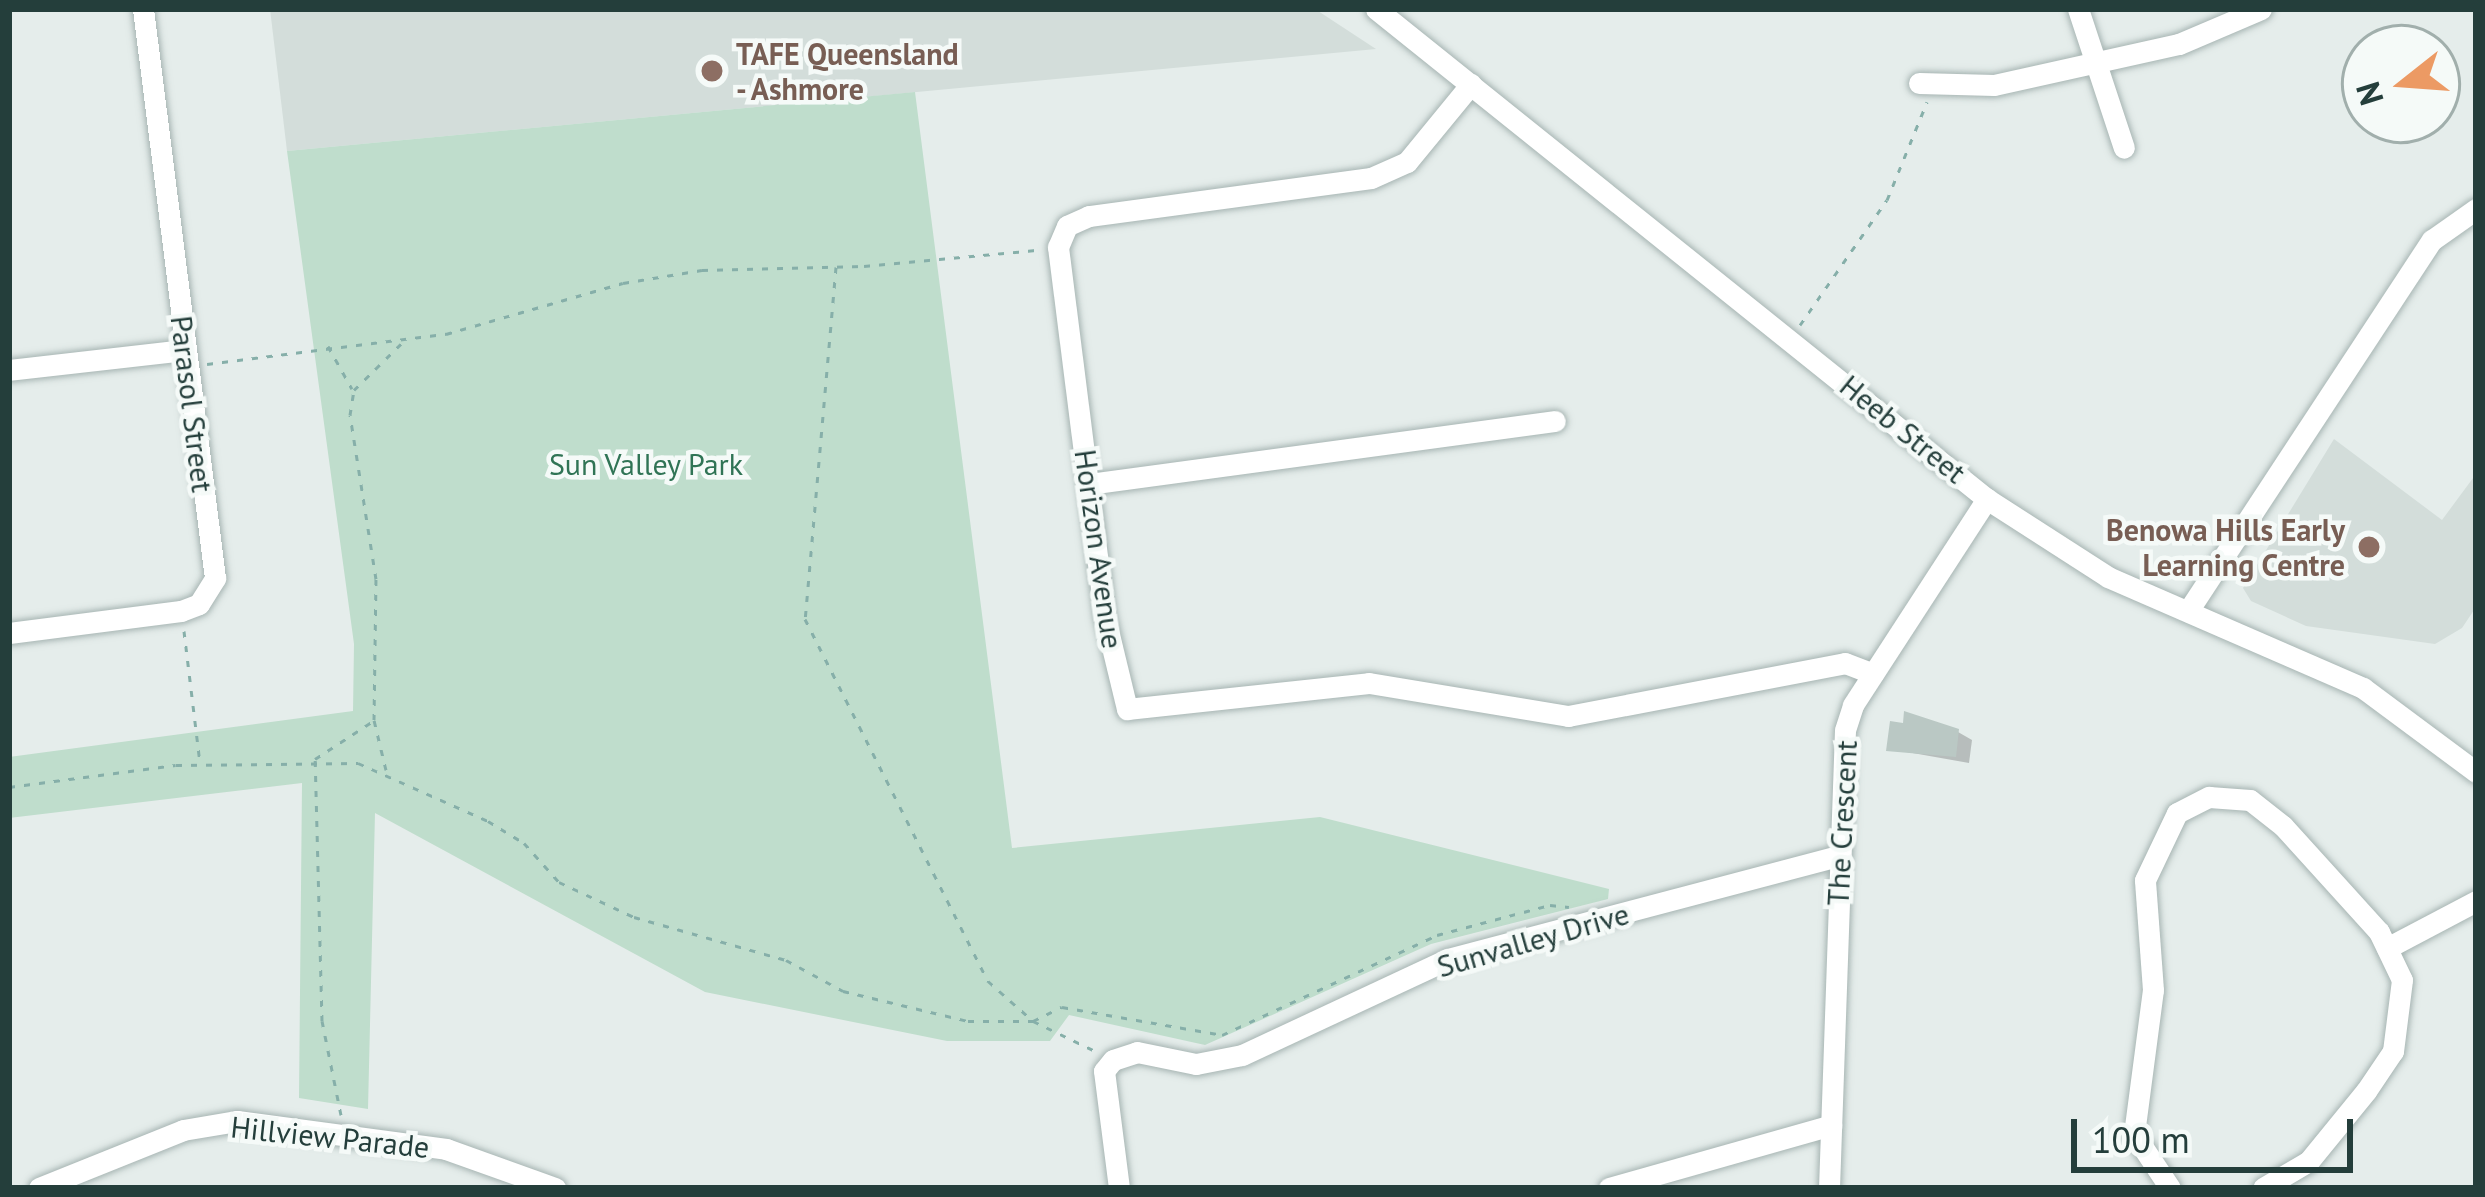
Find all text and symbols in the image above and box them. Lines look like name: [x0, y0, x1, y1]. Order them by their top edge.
north arrow: [2341, 24, 2461, 144]
place label: TAFE Queensland - Ashmore: [736, 36, 959, 106]
marker: TAFE Queensland - Ashmore: [699, 58, 725, 84]
text: N: [2345, 77, 2393, 110]
street label: Parasol Street: [163, 314, 221, 494]
street label: Heeb Street: [1833, 367, 1973, 491]
park label: Sun Valley Park: [548, 446, 744, 482]
street label: Horizon Avenue: [1067, 447, 1131, 651]
place label: Benowa Hills Early Learning Centre: [2106, 512, 2345, 582]
marker: Benowa Hills Early Learning Centre: [2356, 534, 2382, 560]
street label: The Crescent: [1820, 739, 1864, 907]
street label: Sunvalley Drive: [1432, 895, 1634, 985]
scale bar: [2077, 1095, 2359, 1169]
street label: Hillview Parade: [229, 1109, 431, 1165]
text: 100 m: [2092, 1116, 2190, 1163]

